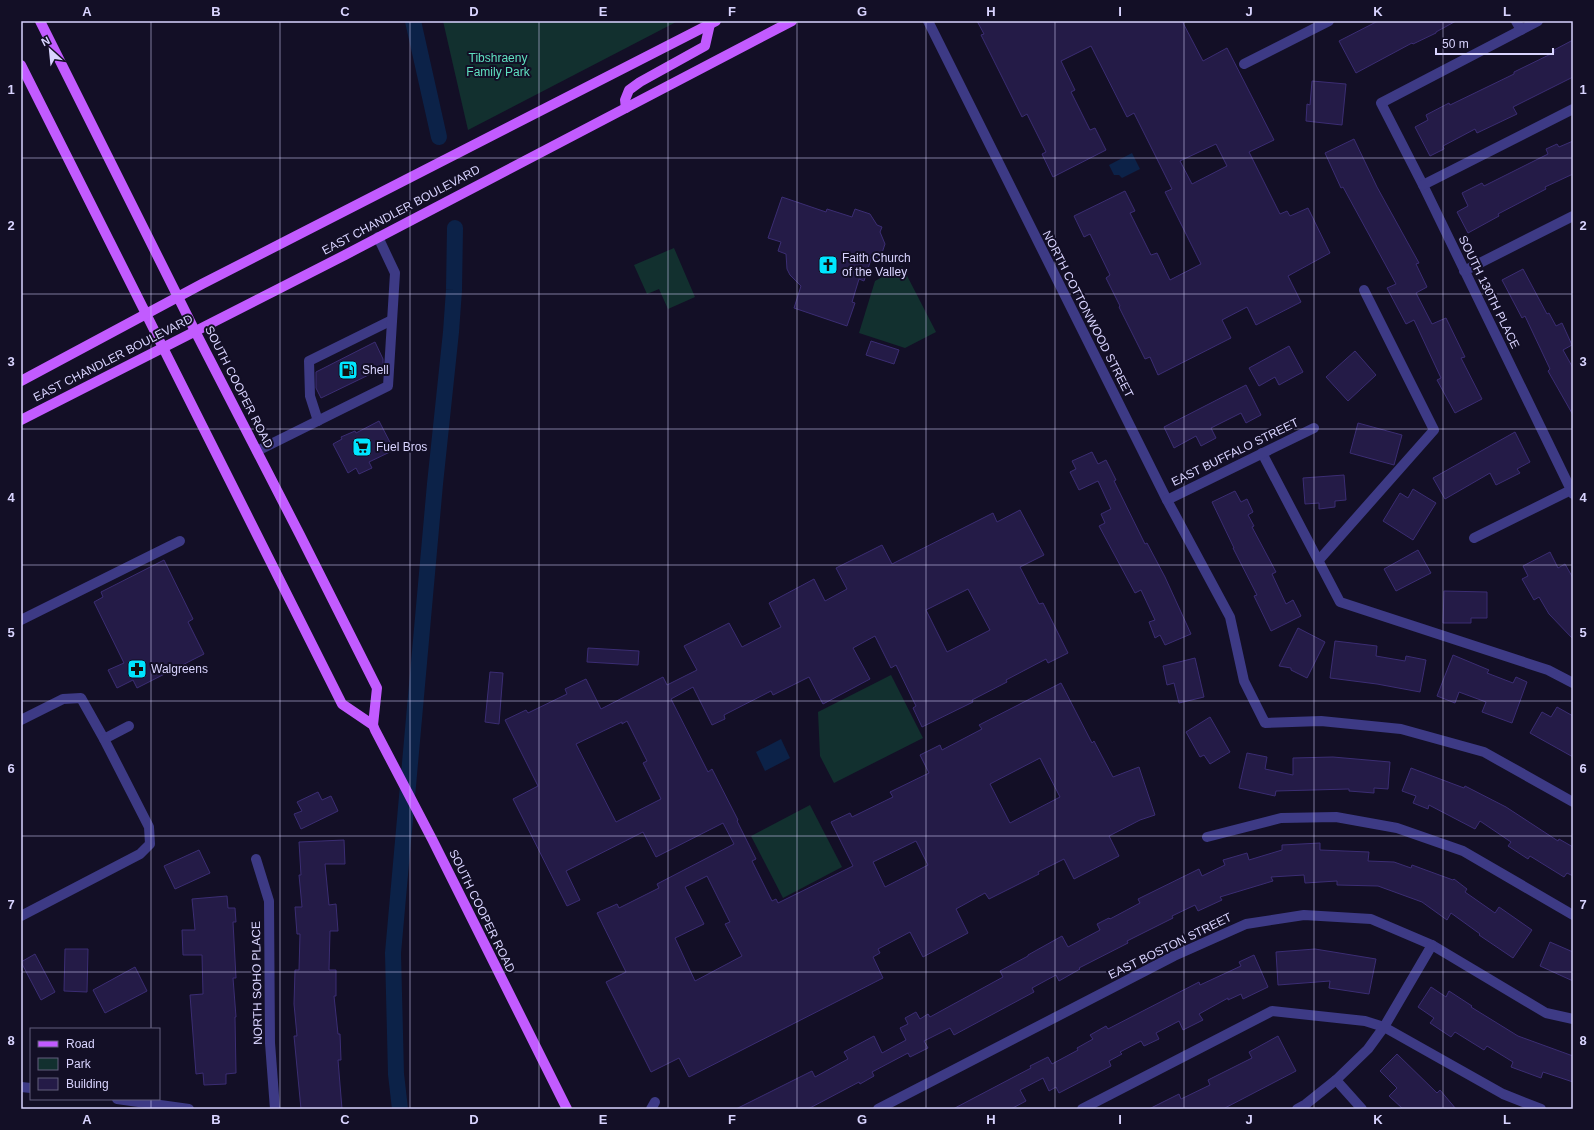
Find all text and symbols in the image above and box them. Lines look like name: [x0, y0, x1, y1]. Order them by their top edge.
text: A: [82, 4, 92, 19]
text: B: [211, 4, 221, 19]
text: C: [340, 4, 350, 19]
text: D: [469, 4, 479, 19]
text: E: [599, 4, 608, 19]
text: F: [728, 4, 736, 19]
text: G: [857, 4, 867, 19]
text: H: [986, 4, 996, 19]
text: I: [1118, 4, 1122, 19]
text: J: [1245, 4, 1253, 19]
text: K: [1373, 4, 1383, 19]
text: L: [1503, 4, 1511, 19]
north arrow: [30, 30, 70, 70]
scale bar: [1436, 30, 1553, 56]
text: N: [39, 34, 52, 48]
text: 50 m: [1442, 37, 1469, 51]
park label: Tibshraeny Family Park: [466, 51, 531, 79]
text: 1: [7, 82, 15, 97]
text: 1: [1579, 82, 1587, 97]
street label: EAST CHANDLER BOULEVARD: [320, 162, 483, 258]
text: 2: [7, 218, 15, 233]
text: 2: [1579, 218, 1587, 233]
street label: NORTH COTTONWOOD STREET: [1040, 228, 1137, 400]
street label: SOUTH 130TH PLACE: [1456, 233, 1522, 351]
place label: Faith Church of the Valley: [842, 251, 911, 279]
church icon: Faith Church of the Valley: [817, 254, 839, 276]
street label: EAST CHANDLER BOULEVARD: [31, 311, 195, 404]
street label: SOUTH COOPER ROAD: [202, 324, 276, 451]
text: 3: [7, 354, 15, 369]
text: 3: [1579, 354, 1587, 369]
fuel station icon: Shell: [337, 359, 359, 381]
place label: Shell: [362, 363, 389, 377]
street label: EAST BUFFALO STREET: [1169, 415, 1302, 489]
supermarket icon: Fuel Bros: [351, 436, 373, 458]
place label: Fuel Bros: [376, 440, 427, 454]
text: 4: [7, 490, 15, 505]
text: 4: [1579, 490, 1587, 505]
text: 5: [7, 625, 15, 640]
text: 5: [1579, 625, 1587, 640]
pharmacy icon: Walgreens: [126, 658, 148, 680]
place label: Walgreens: [151, 662, 208, 676]
text: 6: [7, 761, 15, 776]
text: 6: [1579, 761, 1587, 776]
street label: SOUTH COOPER ROAD: [446, 847, 518, 975]
text: 7: [7, 897, 15, 912]
text: 7: [1579, 897, 1587, 912]
street label: EAST BOSTON STREET: [1106, 910, 1235, 982]
street label: NORTH SOHO PLACE: [249, 921, 265, 1045]
legend: [30, 1028, 160, 1100]
text: 8: [7, 1033, 15, 1048]
text: 8: [1579, 1033, 1587, 1048]
text: Road: [66, 1037, 95, 1051]
text: Park: [66, 1057, 92, 1071]
text: Building: [66, 1077, 109, 1091]
text: A: [82, 1112, 92, 1127]
text: B: [211, 1112, 221, 1127]
text: C: [340, 1112, 350, 1127]
text: D: [469, 1112, 479, 1127]
text: E: [599, 1112, 608, 1127]
text: F: [728, 1112, 736, 1127]
text: G: [857, 1112, 867, 1127]
text: H: [986, 1112, 996, 1127]
text: I: [1118, 1112, 1122, 1127]
text: J: [1245, 1112, 1253, 1127]
text: K: [1373, 1112, 1383, 1127]
text: L: [1503, 1112, 1511, 1127]

